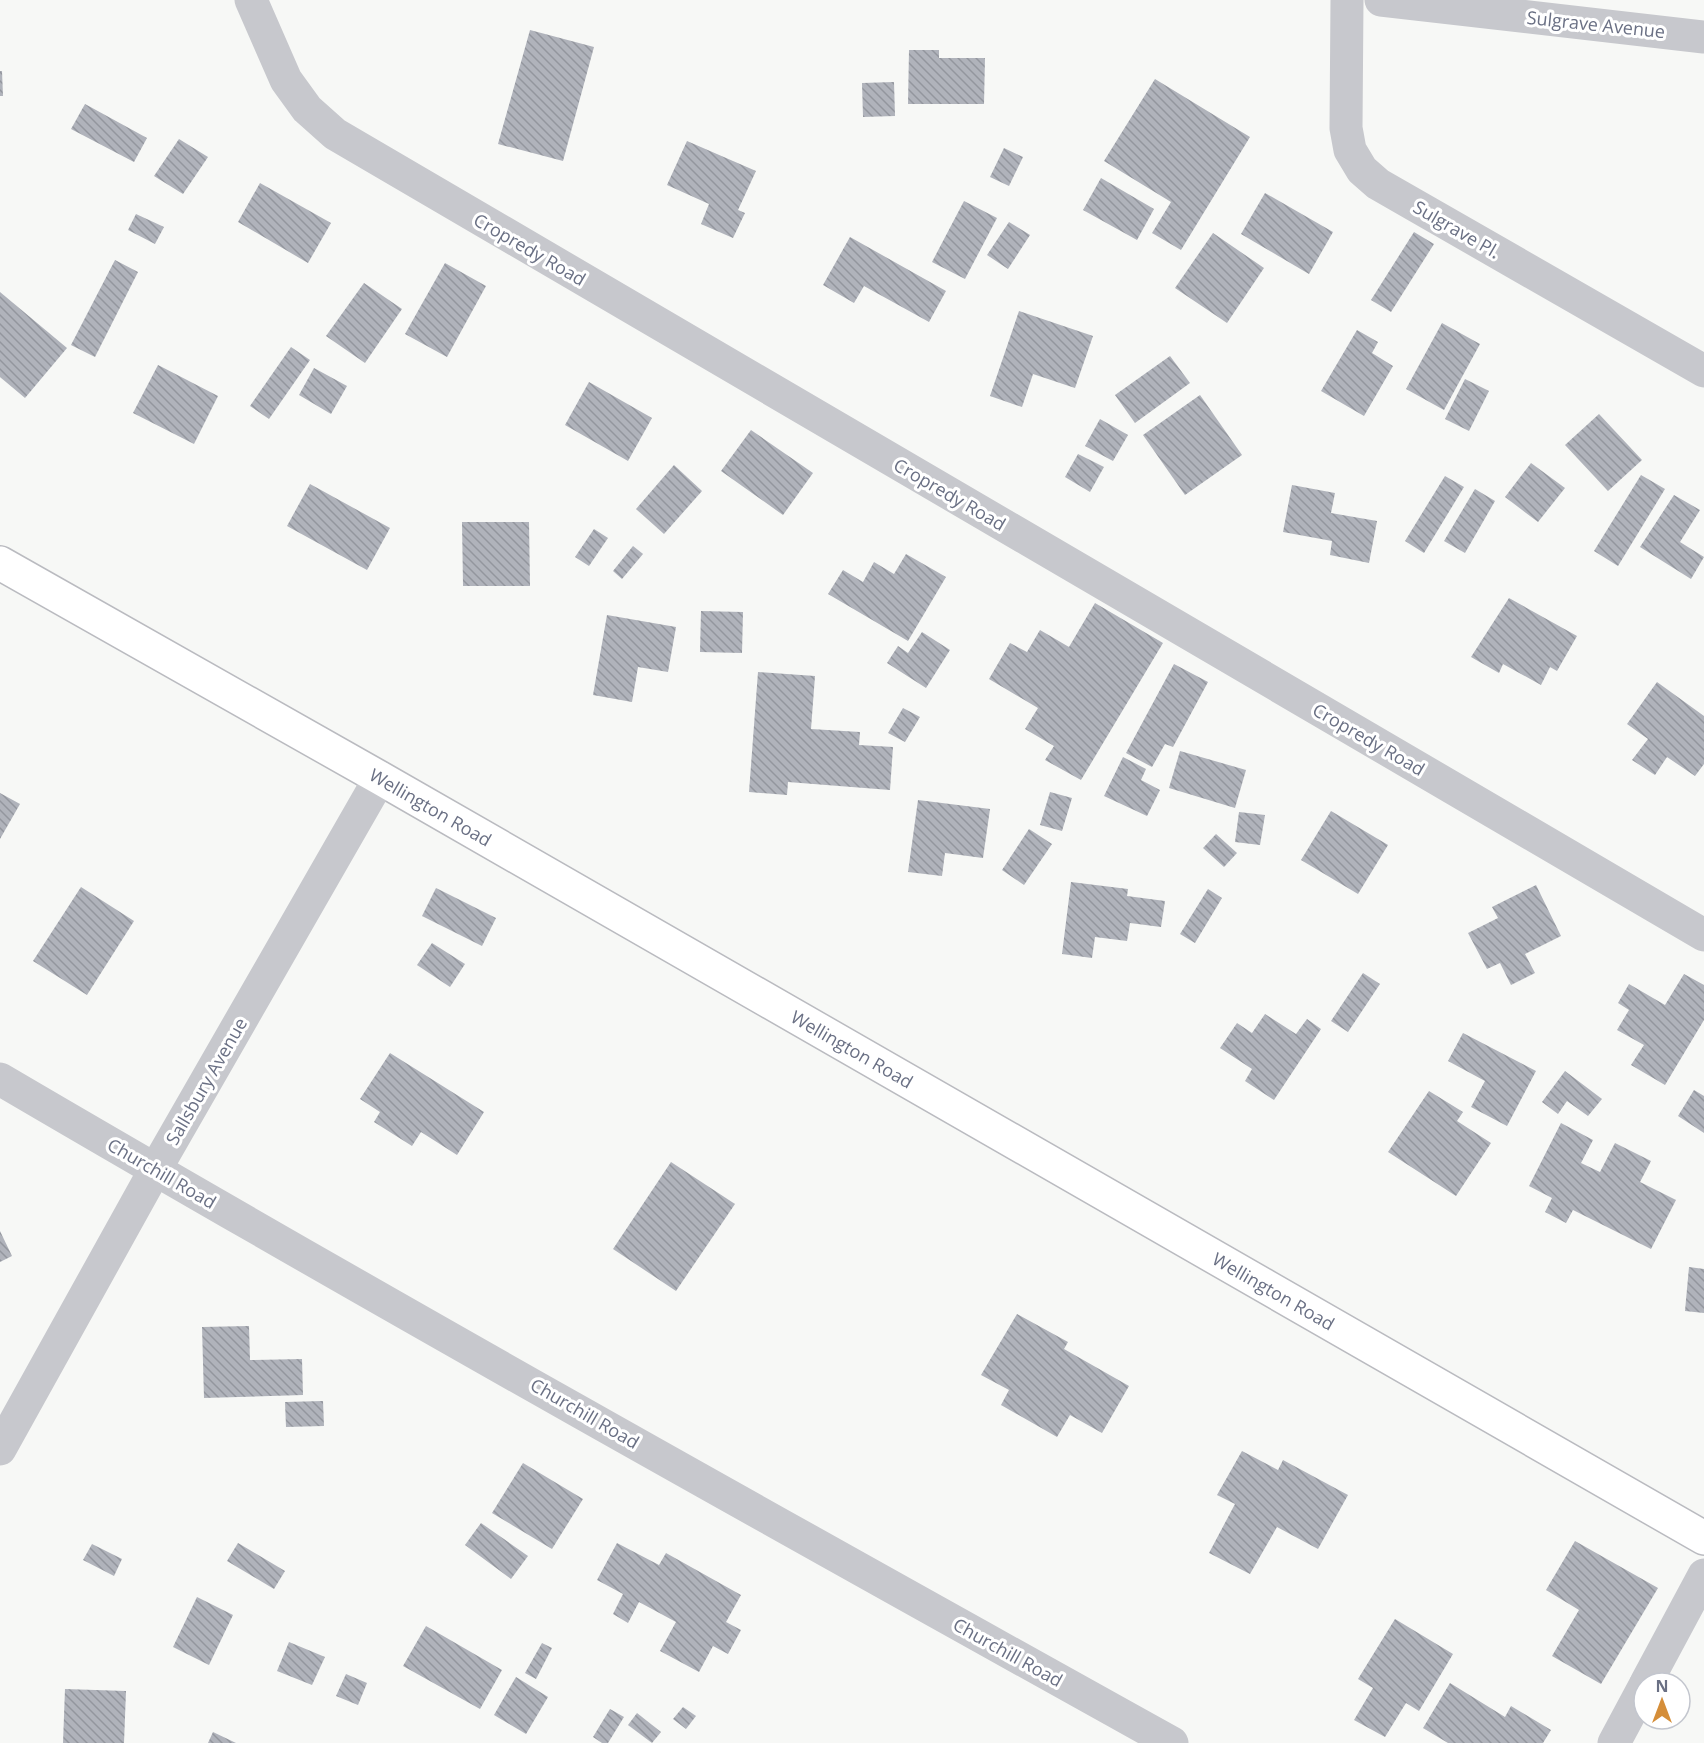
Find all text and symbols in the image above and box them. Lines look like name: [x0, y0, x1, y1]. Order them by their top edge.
street label: Sulgrave Avenue: [1526, 5, 1666, 43]
street label: Sulgrave Pl.: [1409, 194, 1505, 264]
street label: Cropredy Road: [470, 207, 590, 291]
street label: Cropredy Road: [890, 452, 1010, 536]
street label: Cropredy Road: [1309, 697, 1429, 781]
street label: Wellington Road: [365, 763, 496, 852]
street label: Wellington Road: [787, 1004, 918, 1094]
street label: Sallsbury Avenue: [160, 1013, 252, 1149]
street label: Churchill Road: [103, 1132, 221, 1214]
street label: Wellington Road: [1208, 1246, 1339, 1336]
street label: Churchill Road: [526, 1372, 644, 1454]
street label: Churchill Road: [949, 1612, 1067, 1692]
north arrow: [1632, 1671, 1692, 1731]
text: N: [1655, 1675, 1669, 1697]

